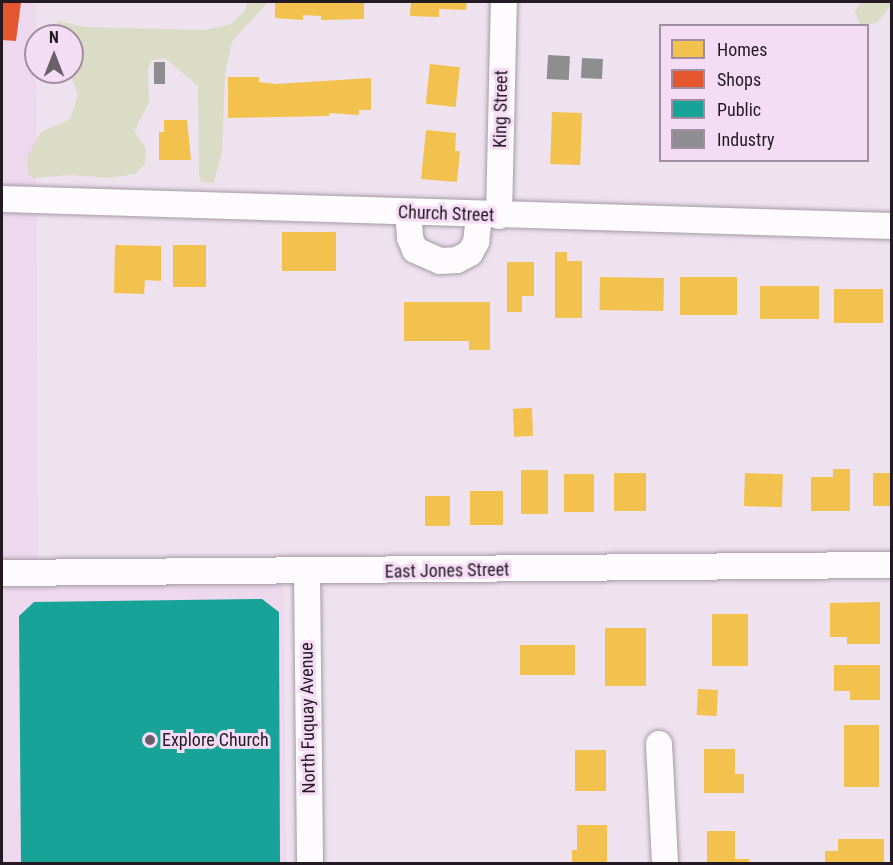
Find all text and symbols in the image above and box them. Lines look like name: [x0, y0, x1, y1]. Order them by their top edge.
north arrow: [24, 24, 84, 84]
legend: [659, 24, 869, 162]
text: N: [49, 28, 59, 47]
text: Homes: [717, 39, 767, 60]
text: Shops: [717, 69, 761, 90]
street label: King Street: [490, 70, 512, 148]
text: Public: [717, 99, 761, 120]
text: Industry: [717, 129, 775, 150]
street label: Church Street: [398, 202, 494, 226]
street label: East Jones Street: [384, 559, 510, 583]
street label: North Fuquay Avenue: [296, 642, 320, 794]
place label: Explore Church: [162, 729, 269, 751]
marker: Explore Church: [143, 733, 157, 747]

